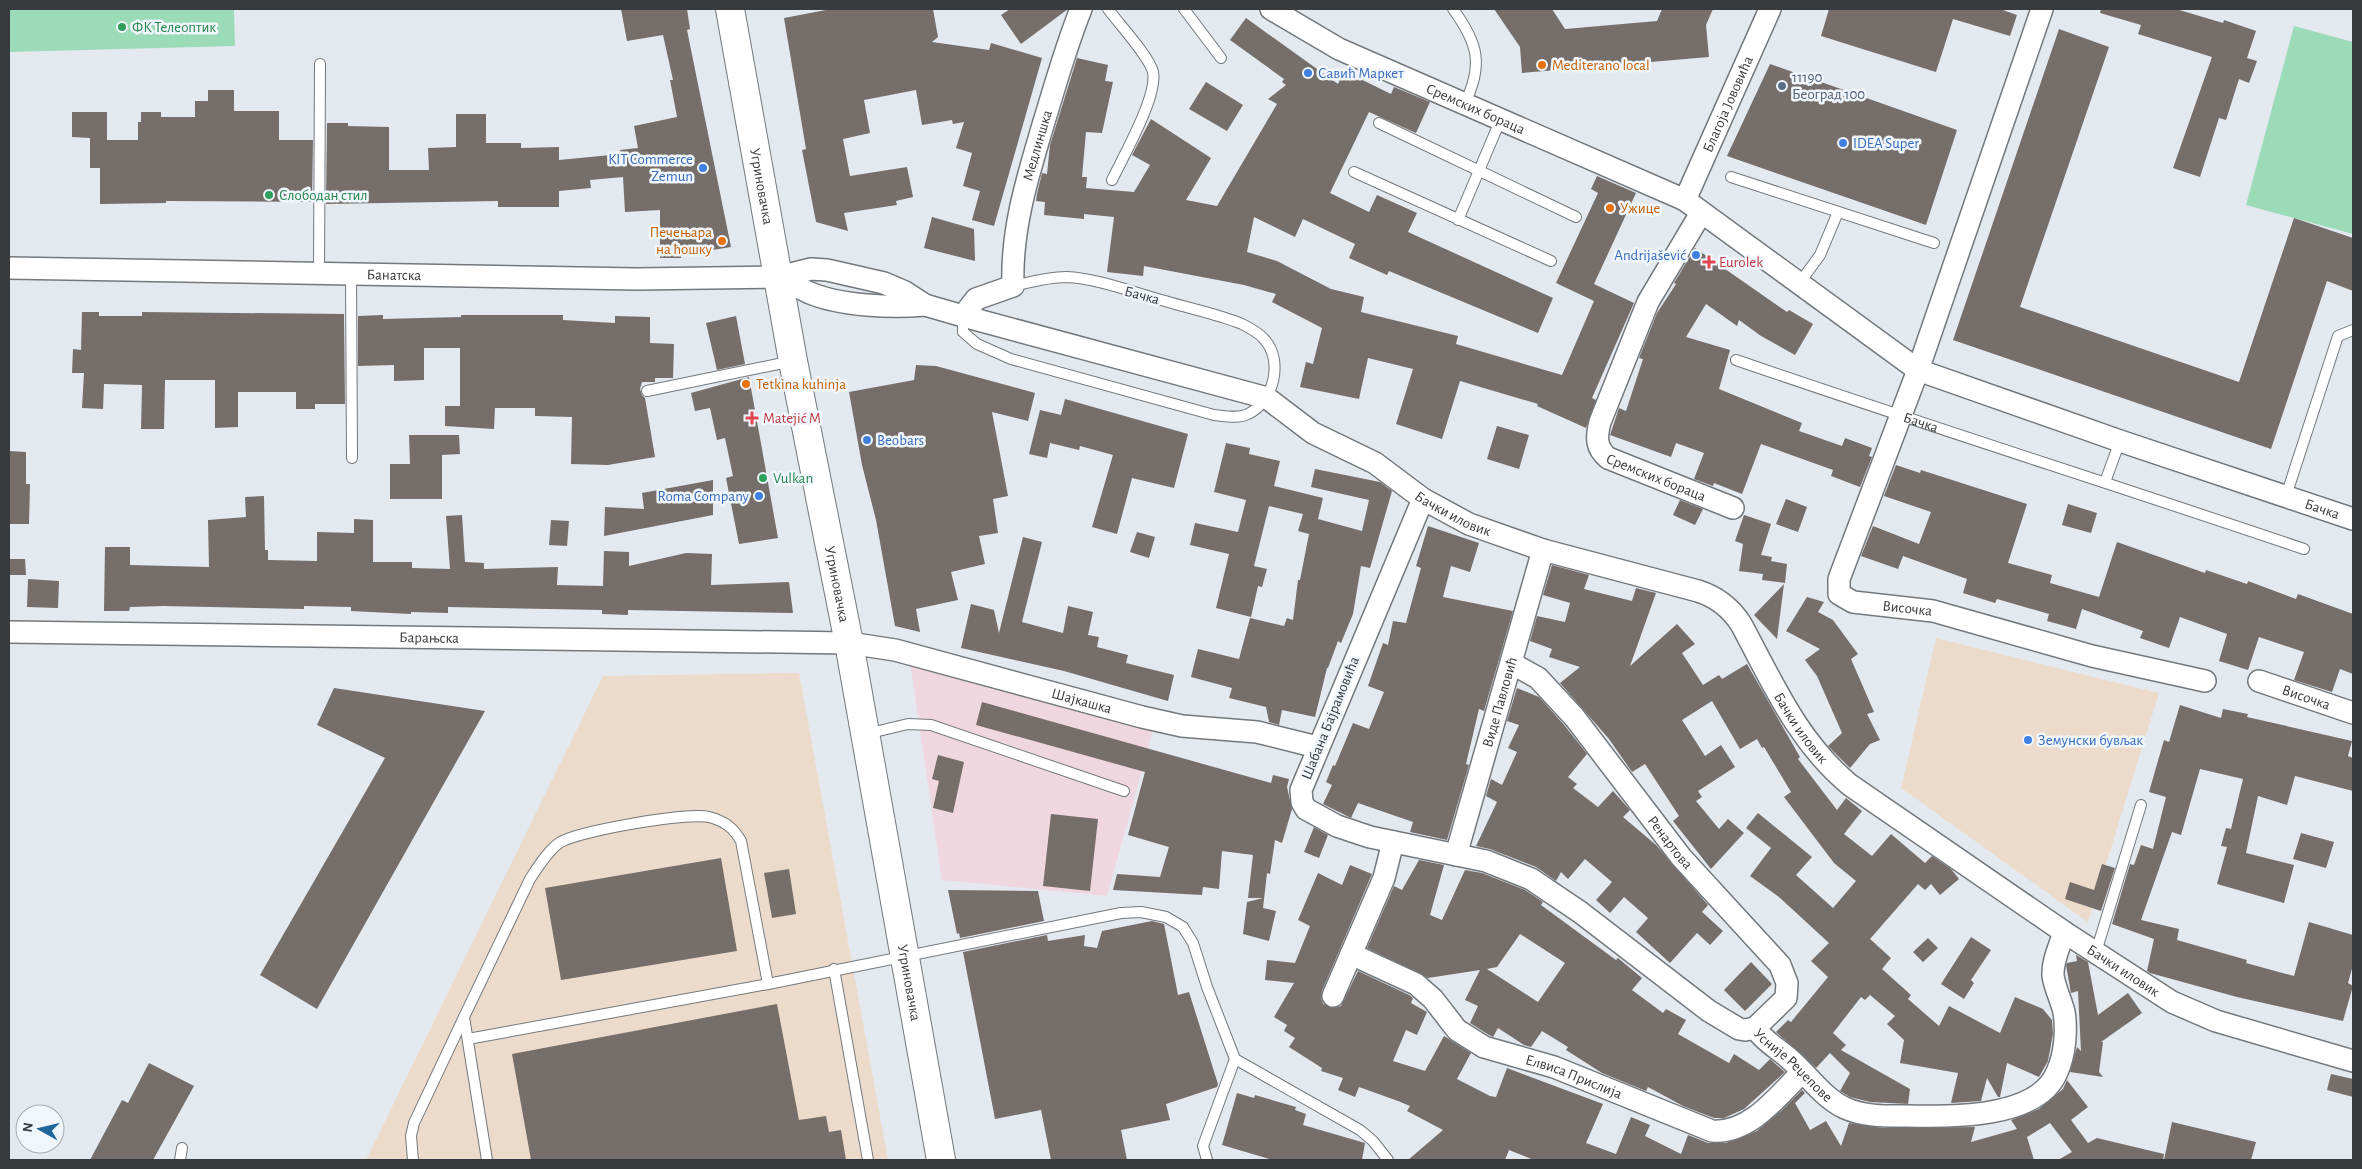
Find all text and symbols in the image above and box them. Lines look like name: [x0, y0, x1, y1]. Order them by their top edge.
place label: ФК Телеоптик: [132, 20, 216, 35]
marker: ФК Телеоптик: [116, 21, 128, 33]
street label: Благоја Јововића: [1700, 54, 1756, 155]
place label: Mediterano local: [1552, 58, 1650, 73]
marker: Mediterano local: [1536, 59, 1548, 71]
place label: Савић Маркет: [1318, 66, 1404, 81]
marker: Савић Маркет: [1302, 67, 1314, 79]
place label: 11190 Београд 100: [1792, 70, 1865, 102]
marker: 11190 Београд 100: [1776, 80, 1788, 92]
street label: Сремских бораца: [1424, 81, 1527, 137]
street label: Медлиншка: [1020, 108, 1055, 183]
place label: IDEA Super: [1853, 136, 1919, 151]
marker: IDEA Super: [1837, 137, 1849, 149]
street label: Угриновачка: [747, 147, 775, 226]
place label: KIT Commerce Zemun: [608, 152, 693, 184]
marker: KIT Commerce Zemun: [697, 162, 709, 174]
place label: Слободан стил: [279, 188, 368, 203]
marker: Слободан стил: [263, 189, 275, 201]
place label: Ужице: [1620, 201, 1661, 216]
marker: Ужице: [1604, 202, 1616, 214]
place label: Печењара на ћошку: [650, 225, 713, 257]
marker: Печењара на ћошку: [716, 235, 728, 247]
place label: Andrijašević: [1614, 248, 1686, 263]
marker: Andrijašević: [1690, 249, 1702, 261]
place label: Eurolek: [1719, 255, 1763, 270]
marker: Eurolek: [1703, 256, 1715, 268]
street label: Банатска: [366, 267, 422, 283]
street label: Бачка: [1123, 284, 1161, 307]
place label: Tetkina kuhinja: [756, 377, 846, 392]
marker: Tetkina kuhinja: [740, 378, 752, 390]
street label: Бачка: [1901, 410, 1940, 435]
marker: Matejić M: [745, 411, 759, 425]
place label: Matejić M: [763, 411, 821, 426]
place label: Beobars: [877, 433, 924, 448]
marker: Beobars: [861, 434, 873, 446]
street label: Сремских бораца: [1604, 451, 1708, 504]
place label: Vulkan: [773, 471, 813, 486]
marker: Vulkan: [757, 472, 769, 484]
place label: Roma Company: [658, 489, 750, 504]
street label: Бачки иловик: [1412, 489, 1493, 539]
marker: Roma Company: [753, 490, 765, 502]
street label: Бачка: [2303, 496, 2341, 522]
street label: Угриновачка: [822, 545, 852, 624]
street label: Височка: [1882, 598, 1933, 619]
street label: Барањска: [399, 630, 459, 646]
street label: Шабана Бајрамовића: [1299, 654, 1362, 782]
street label: Виде Павловић: [1480, 655, 1520, 749]
street label: Височка: [2280, 682, 2332, 713]
street label: Шајкашка: [1050, 686, 1114, 716]
street label: Бачки иловик: [1771, 690, 1831, 767]
place label: Земунски бувљак: [2038, 733, 2143, 748]
marker: Земунски бувљак: [2022, 734, 2034, 746]
street label: Ренартова: [1645, 813, 1695, 872]
street label: Бачки иловик: [2084, 942, 2162, 1000]
street label: Угриновачка: [895, 943, 923, 1022]
street label: Усније Реџепове: [1751, 1026, 1835, 1105]
street label: Елвиса Прислија: [1524, 1052, 1624, 1102]
north arrow: [15, 1104, 65, 1154]
text: N: [21, 1122, 36, 1133]

